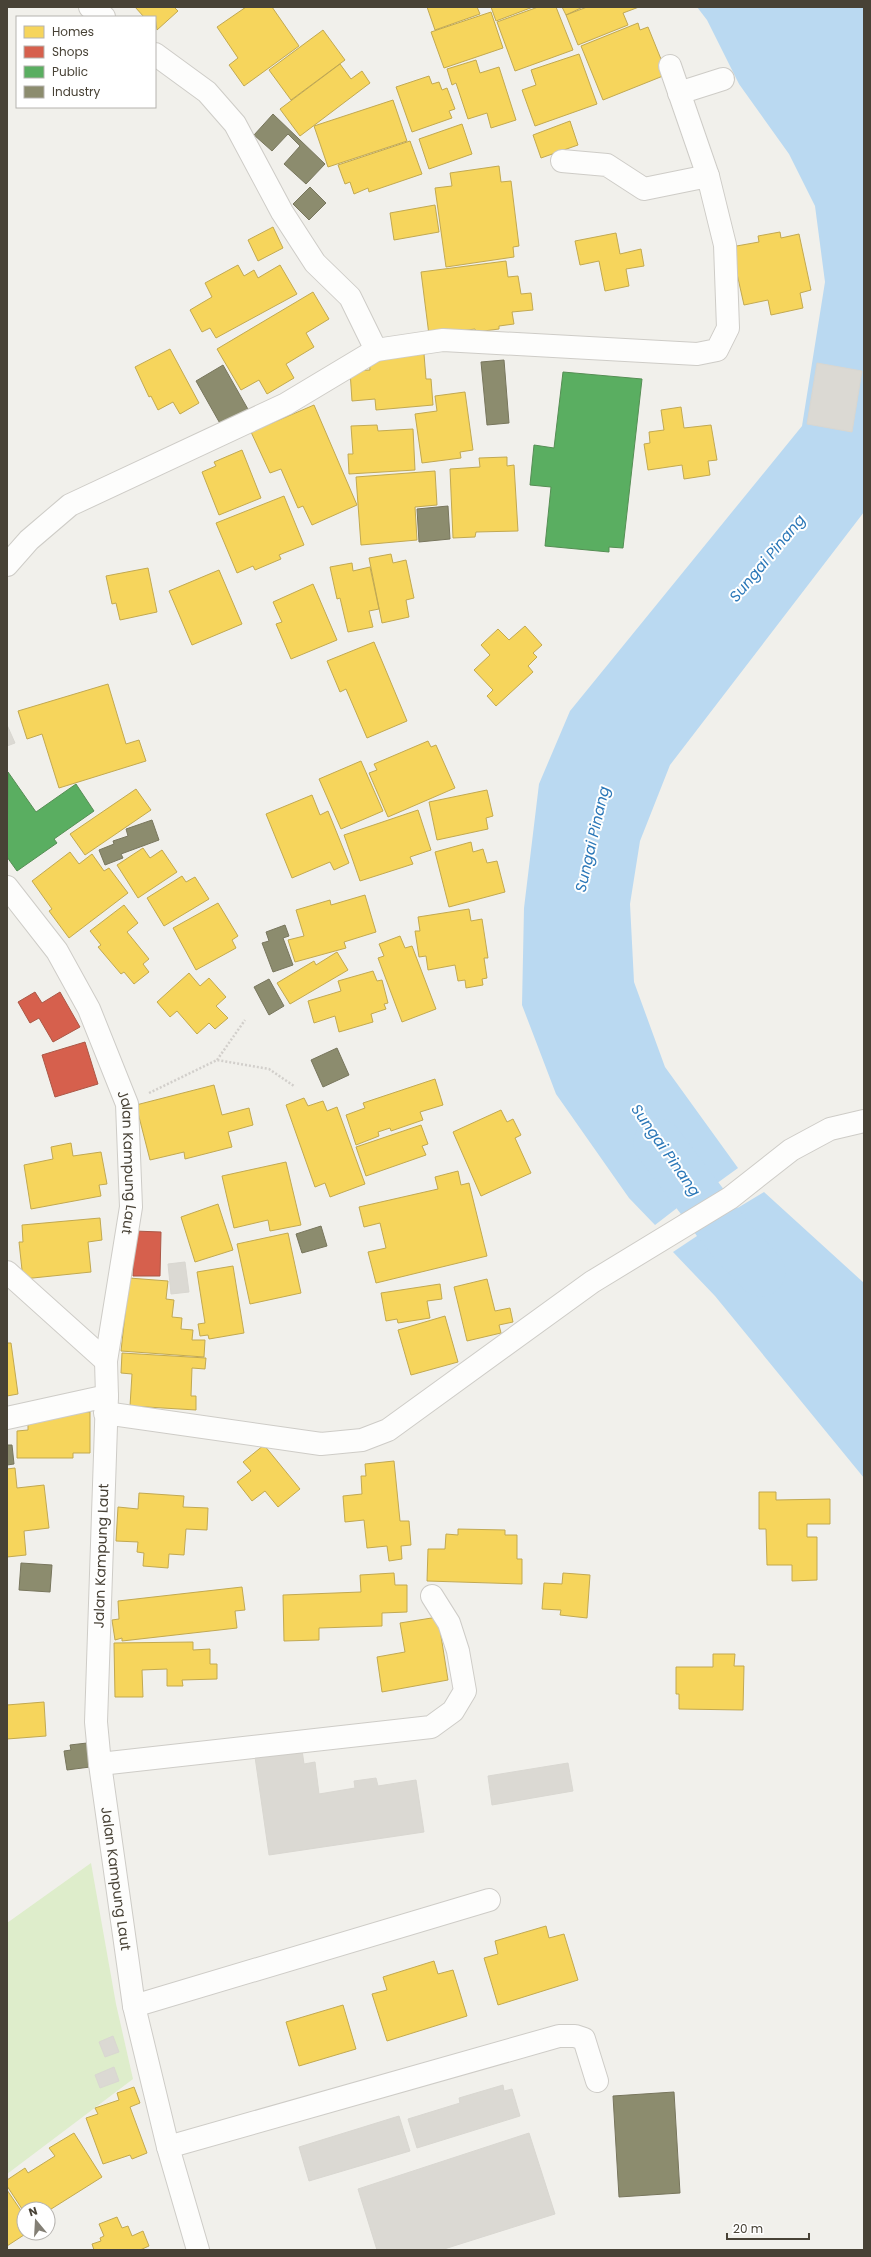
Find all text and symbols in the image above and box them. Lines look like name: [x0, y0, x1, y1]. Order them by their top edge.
legend: [16, 16, 156, 108]
text: Homes: [52, 23, 94, 40]
text: Shops: [52, 43, 89, 60]
text: Public: [52, 63, 88, 80]
text: Industry: [52, 83, 101, 100]
water label: Sungai Pinang: [724, 510, 810, 606]
water label: Sungai Pinang: [570, 784, 614, 894]
street label: Jalan Kampung Laut: [112, 1087, 141, 1236]
water label: Sungai Pinang: [626, 1100, 706, 1200]
street label: Jalan Kampung Laut: [88, 1483, 114, 1629]
street label: Jalan Kampung Laut: [96, 1805, 136, 1952]
north arrow: [16, 2201, 56, 2241]
text: N: [26, 2203, 39, 2220]
scale bar: [727, 2215, 809, 2241]
text: 20 m: [733, 2220, 763, 2237]

